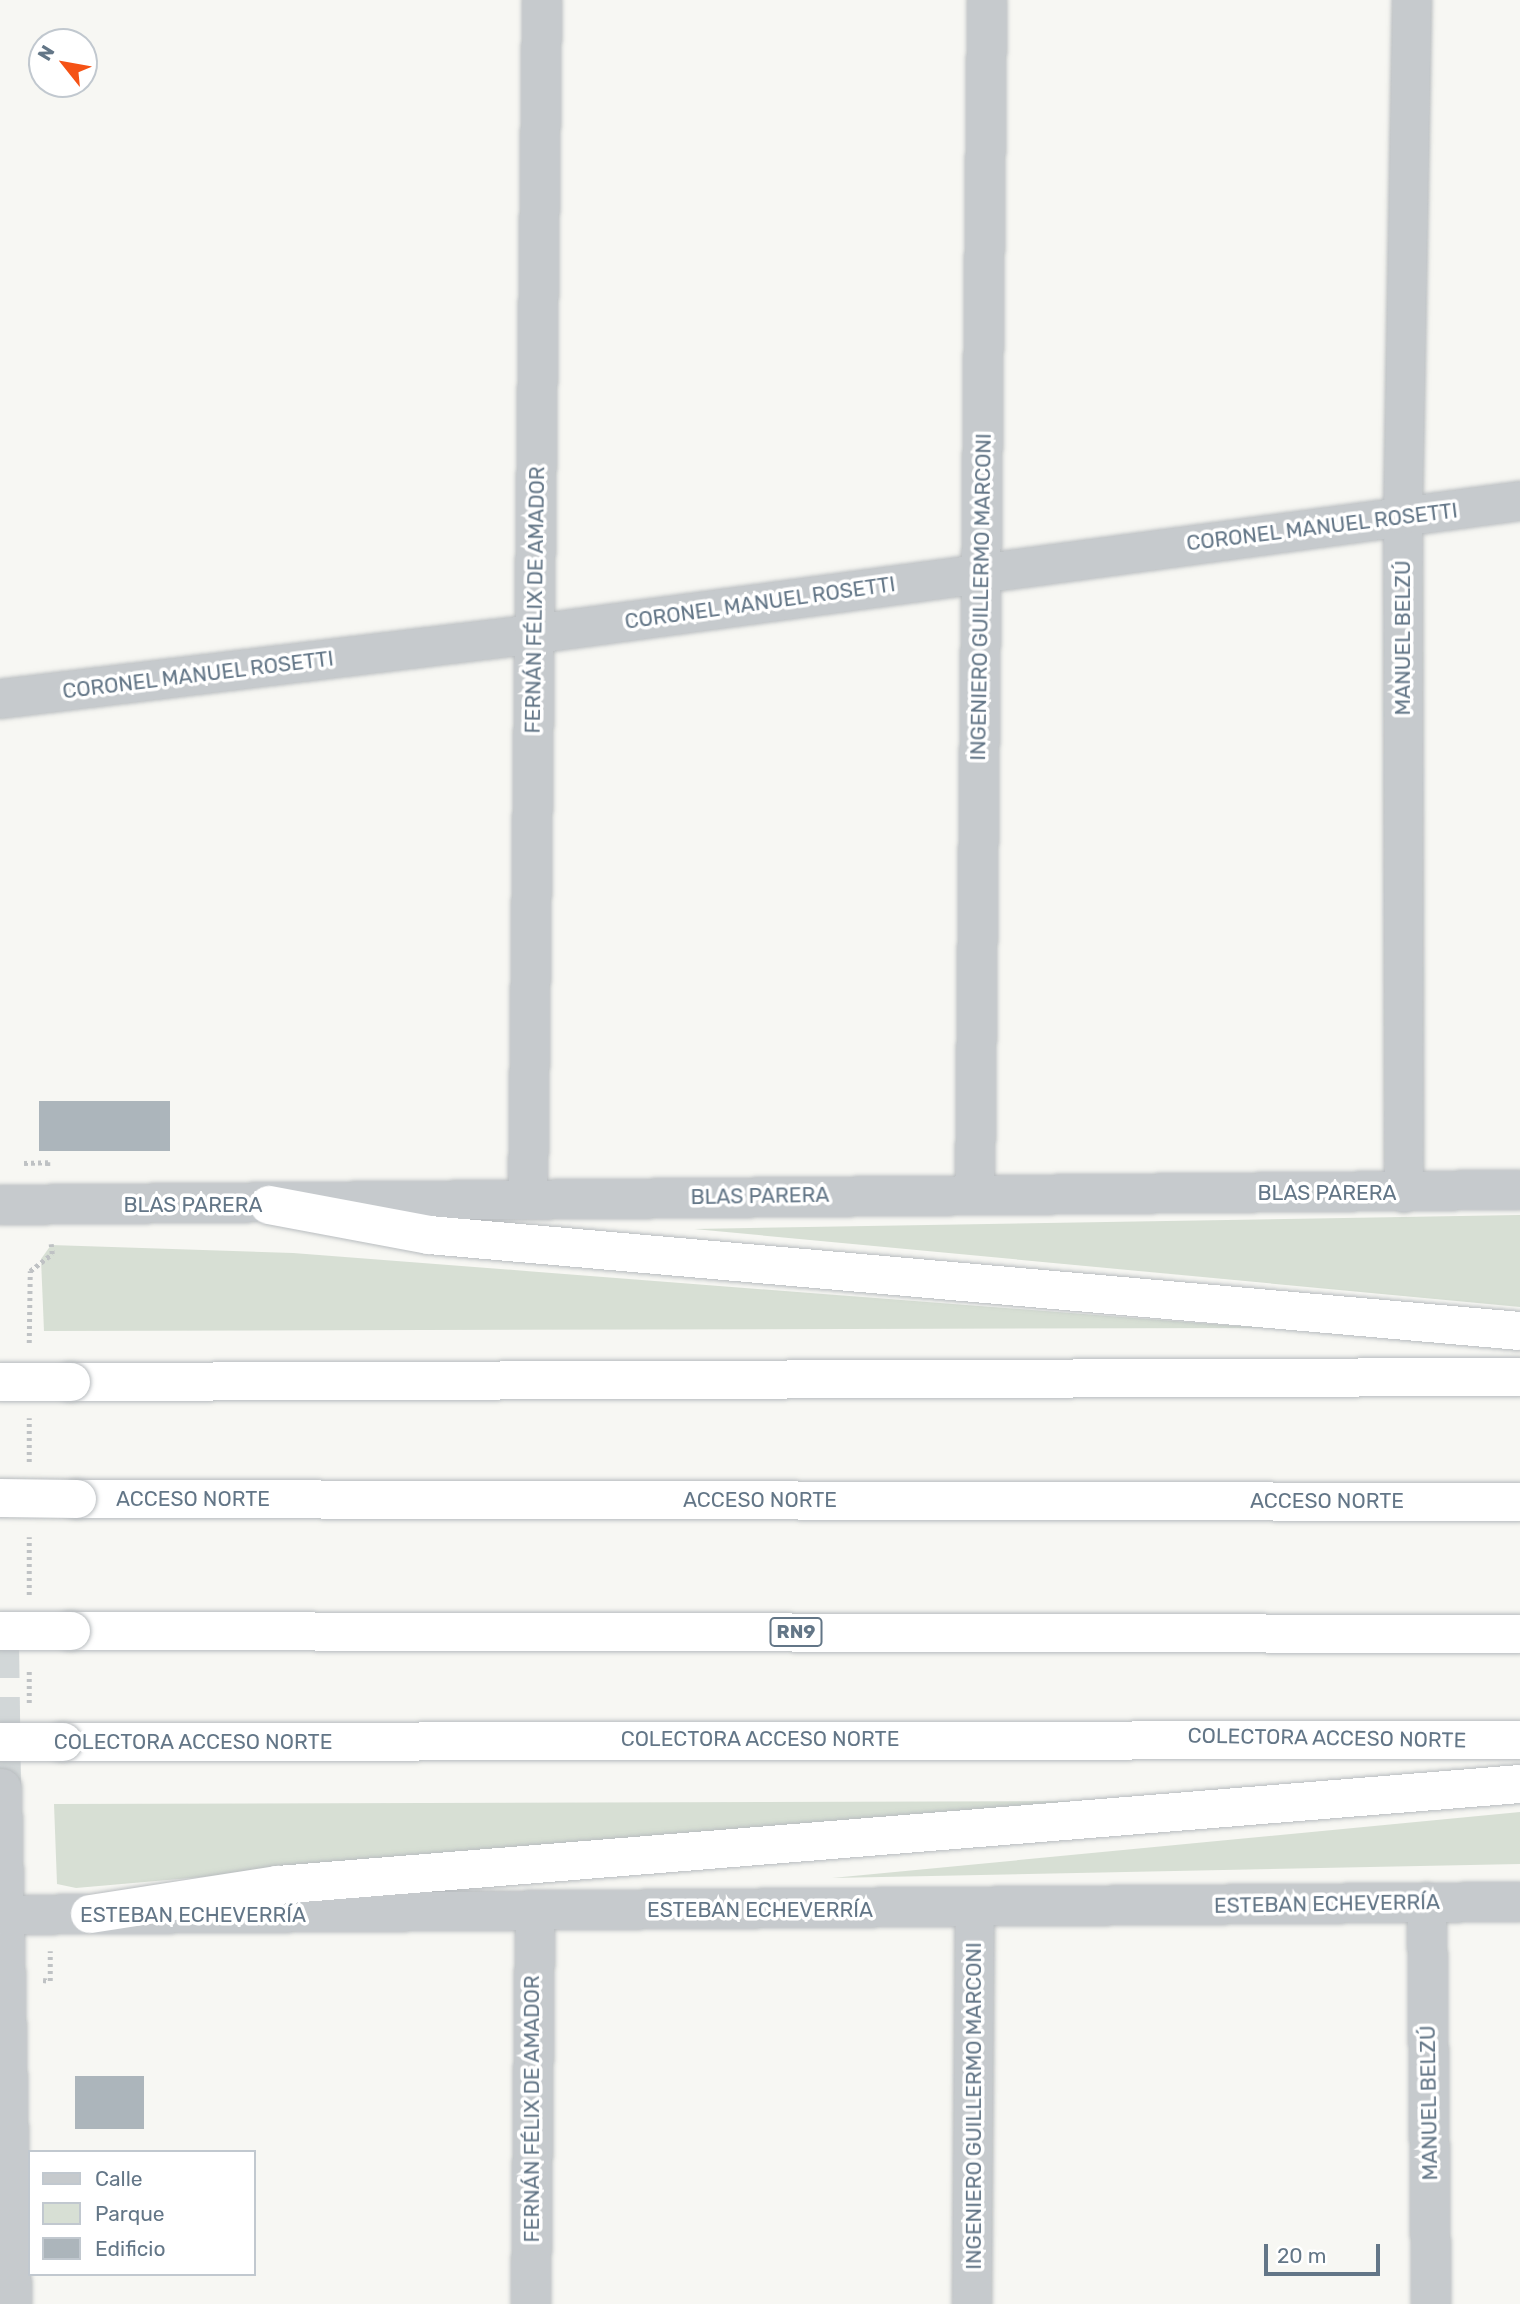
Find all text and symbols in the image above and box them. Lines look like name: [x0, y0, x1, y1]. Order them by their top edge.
north arrow: [28, 28, 98, 98]
text: N: [33, 41, 60, 65]
street label: INGENIERO GUILLERMO MARCONI: [966, 433, 996, 761]
street label: FERNÁN FÉLIX DE AMADOR: [520, 466, 550, 734]
street label: CORONEL MANUEL ROSETTI: [1184, 498, 1460, 556]
street label: MANUEL BELZÚ: [1390, 560, 1416, 716]
street label: CORONEL MANUEL ROSETTI: [623, 571, 897, 635]
street label: CORONEL MANUEL ROSETTI: [60, 646, 336, 704]
street label: BLAS PARERA: [1258, 1180, 1396, 1206]
street label: BLAS PARERA: [690, 1182, 830, 1210]
street label: BLAS PARERA: [124, 1192, 262, 1218]
street label: ACCESO NORTE: [116, 1486, 270, 1512]
street label: ACCESO NORTE: [683, 1487, 837, 1513]
street label: ACCESO NORTE: [1250, 1488, 1404, 1514]
road number: RN9: [768, 1616, 824, 1648]
street label: COLECTORA ACCESO NORTE: [1187, 1723, 1467, 1753]
street label: COLECTORA ACCESO NORTE: [620, 1726, 900, 1752]
street label: COLECTORA ACCESO NORTE: [53, 1729, 333, 1755]
street label: ESTEBAN ECHEVERRÍA: [1214, 1889, 1440, 1919]
street label: ESTEBAN ECHEVERRÍA: [647, 1897, 873, 1923]
street label: ESTEBAN ECHEVERRÍA: [80, 1902, 306, 1928]
street label: INGENIERO GUILLERMO MARCONI: [961, 1942, 987, 2270]
street label: FERNÁN FÉLIX DE AMADOR: [519, 1975, 545, 2243]
street label: MANUEL BELZÚ: [1415, 2025, 1443, 2181]
legend: [28, 2150, 256, 2276]
text: Calle: [95, 2166, 143, 2191]
text: Parque: [95, 2201, 165, 2226]
scale bar: [1268, 2230, 1384, 2274]
text: Edificio: [95, 2236, 165, 2261]
text: 20 m: [1277, 2243, 1326, 2268]

